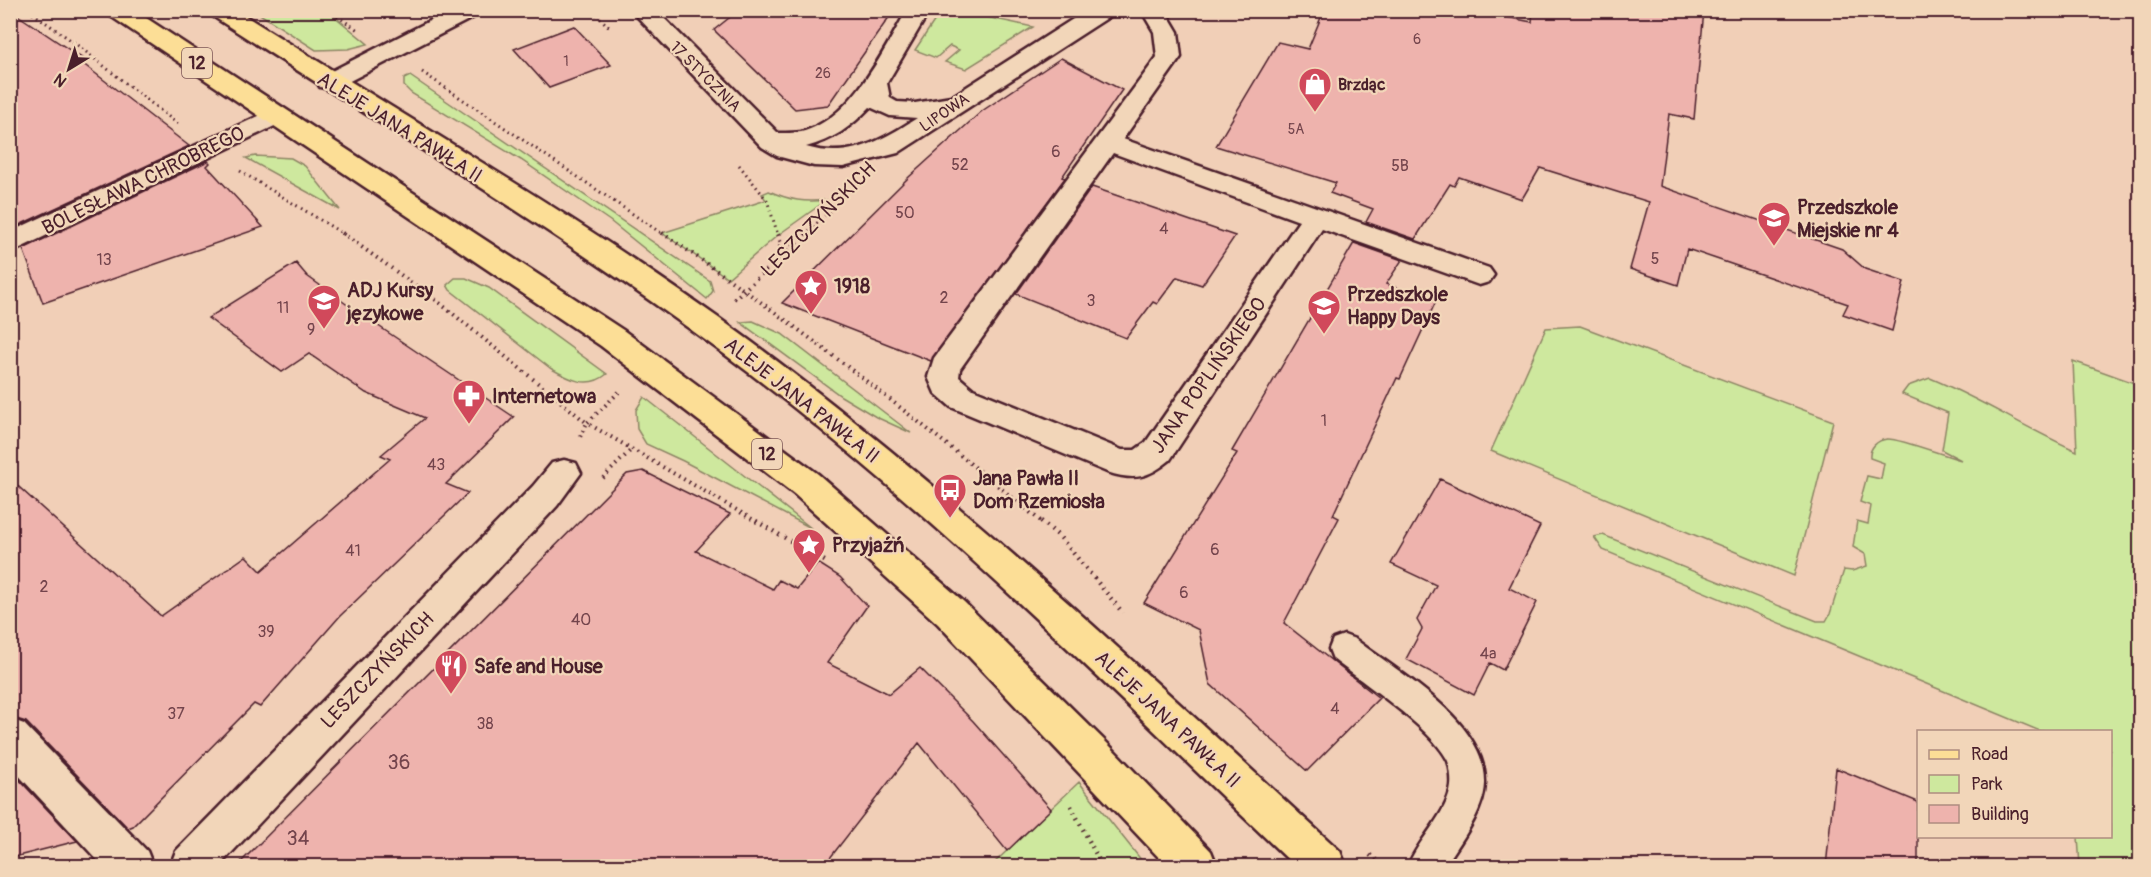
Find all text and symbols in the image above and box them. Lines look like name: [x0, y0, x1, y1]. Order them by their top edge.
house number: 6: [1413, 31, 1421, 48]
street label: 17 STYCZNIA: [666, 37, 745, 116]
north arrow: [39, 39, 99, 99]
road number: 12: [182, 48, 212, 78]
house number: 1: [563, 53, 569, 70]
house number: 26: [815, 65, 831, 82]
street label: ALEJE JANA PAWŁA II: [312, 66, 487, 188]
shop icon: Brzdąc: [1297, 66, 1333, 113]
text: N: [50, 69, 71, 91]
place label: Brzdąc: [1338, 75, 1385, 95]
street label: LIPOWA: [916, 89, 973, 137]
street label: BOLESŁAWA CHROBREGO: [38, 120, 249, 240]
house number: 5A: [1288, 121, 1304, 138]
house number: 6: [1051, 142, 1061, 162]
house number: 52: [951, 155, 969, 175]
street label: LESZCZYŃSKICH: [755, 156, 881, 282]
house number: 5B: [1391, 156, 1409, 176]
place label: Przedszkole Miejskie nr 4: [1797, 195, 1899, 243]
school or university icon: Przedszkole Miejskie nr 4: [1756, 200, 1792, 247]
house number: 50: [895, 203, 915, 223]
house number: 4: [1159, 219, 1169, 239]
house number: 5: [1651, 249, 1659, 269]
house number: 13: [96, 250, 112, 270]
place icon: 1918: [793, 268, 829, 315]
place label: 1918: [834, 274, 870, 299]
place label: ADJ Kursy językowe: [346, 278, 434, 326]
place label: Przedszkole Happy Days: [1347, 282, 1449, 330]
school or university icon: ADJ Kursy językowe: [306, 283, 342, 330]
house number: 2: [940, 288, 949, 308]
school or university icon: Przedszkole Happy Days: [1306, 288, 1342, 335]
house number: 3: [1087, 291, 1096, 311]
street label: JANA POPLIŃSKIEGO: [1145, 292, 1272, 458]
house number: 11: [277, 298, 289, 318]
house number: 9: [307, 320, 315, 340]
street label: ALEJE JANA PAWŁA II: [719, 332, 884, 469]
pharmacy icon: Internetowa: [451, 378, 487, 425]
place label: Internetowa: [492, 384, 596, 409]
house number: 1: [1321, 411, 1327, 431]
road number: 12: [752, 439, 782, 469]
house number: 43: [427, 455, 445, 475]
place label: Jana Pawła II Dom Rzemiosła: [973, 466, 1105, 514]
bus stop icon: Jana Pawła II Dom Rzemiosła: [932, 472, 968, 519]
place icon: Przyjaźń: [791, 527, 827, 574]
place label: Przyjaźń: [832, 533, 905, 558]
house number: 6: [1210, 540, 1220, 560]
house number: 41: [345, 541, 361, 561]
house number: 2: [40, 577, 49, 597]
house number: 6: [1179, 583, 1189, 603]
street label: LESZCZYŃSKICH: [315, 607, 439, 734]
house number: 40: [571, 610, 591, 630]
house number: 39: [257, 622, 275, 642]
house number: 4a: [1480, 644, 1496, 664]
street label: ALEJE JANA PAWŁA II: [1090, 645, 1246, 793]
restaurant icon: Safe and House: [433, 648, 469, 695]
place label: Safe and House: [474, 654, 604, 679]
house number: 4: [1330, 699, 1340, 719]
house number: 37: [167, 704, 185, 724]
house number: 38: [477, 714, 494, 734]
legend: [1917, 730, 2112, 838]
text: Road: [1971, 743, 2008, 766]
house number: 36: [388, 750, 410, 775]
text: Park: [1971, 773, 2003, 796]
text: Building: [1971, 803, 2029, 826]
house number: 34: [287, 826, 310, 851]

